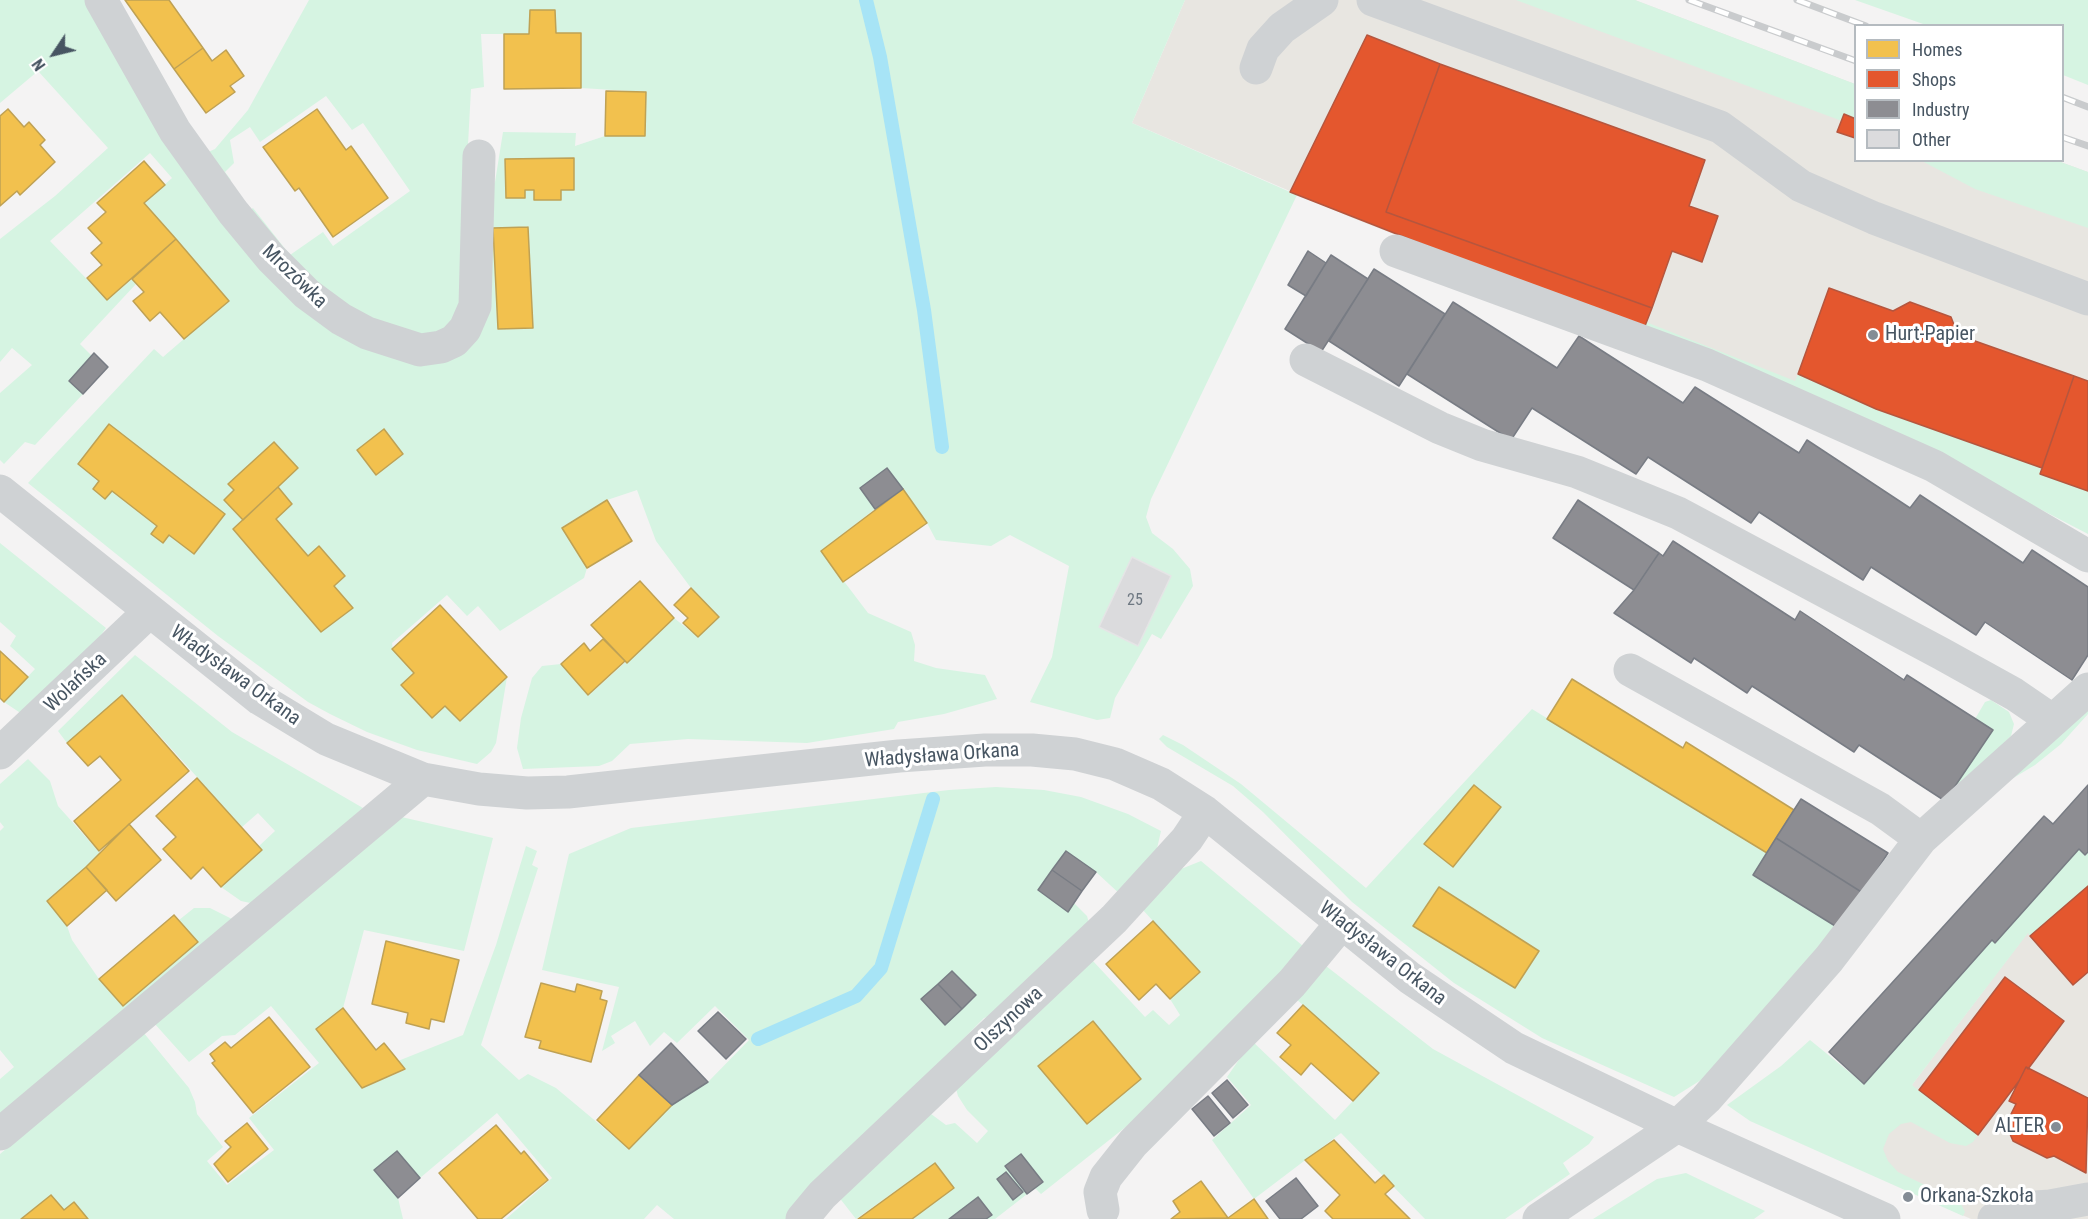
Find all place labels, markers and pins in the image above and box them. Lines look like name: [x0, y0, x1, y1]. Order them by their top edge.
place label: Hurt-Papier: [1885, 323, 1975, 347]
marker: Hurt-Papier: [1866, 328, 1880, 342]
place label: ALTER: [1995, 1115, 2044, 1139]
marker: ALTER: [2049, 1120, 2063, 1134]
place label: Orkana-Szkoła: [1920, 1185, 2034, 1209]
marker: Orkana-Szkoła: [1901, 1190, 1915, 1204]

